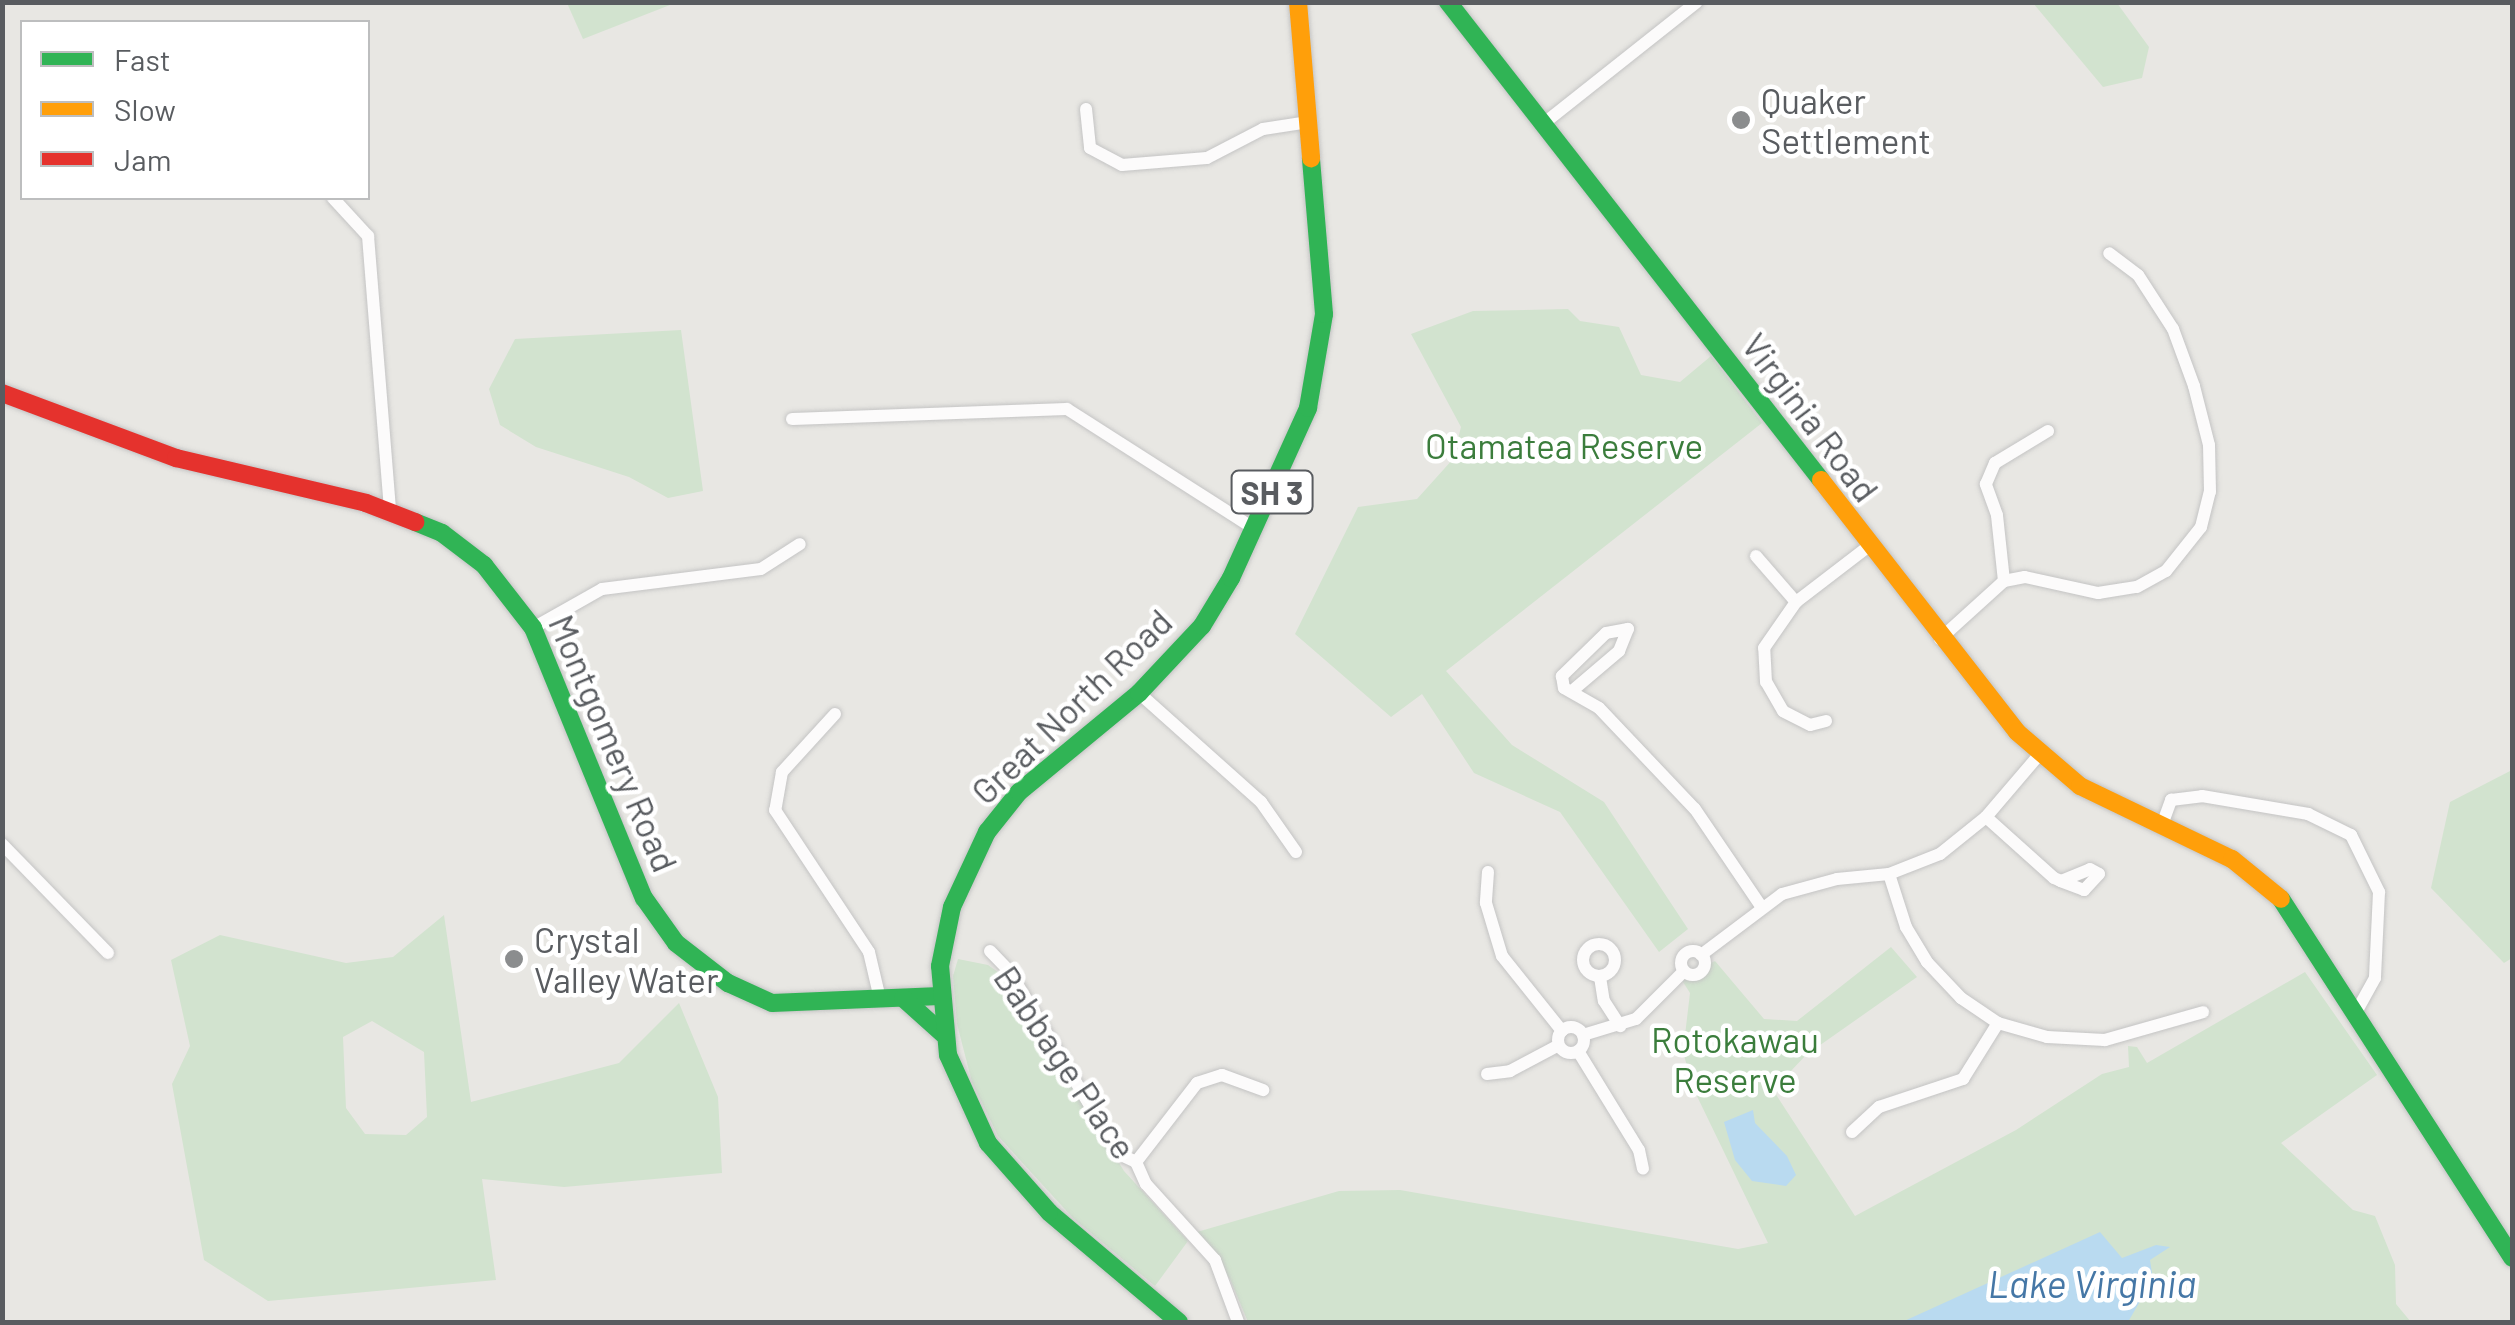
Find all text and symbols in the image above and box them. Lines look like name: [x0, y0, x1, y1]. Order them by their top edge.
legend: [20, 20, 370, 200]
text: Fast: [114, 41, 171, 77]
place label: Quaker Settlement: [1761, 79, 1931, 161]
text: Slow: [114, 91, 176, 127]
marker: Quaker Settlement: [1730, 109, 1752, 131]
text: Jam: [114, 141, 171, 177]
street label: Virginia Road: [1734, 325, 1888, 509]
park label: Otamatea Reserve: [1425, 424, 1703, 466]
road number: SH 3: [1230, 465, 1314, 519]
street label: Great North Road: [962, 600, 1180, 812]
street label: Montgomery Road: [541, 608, 687, 878]
place label: Crystal Valley Water: [534, 918, 719, 1000]
marker: Crystal Valley Water: [503, 948, 525, 970]
street label: Babbage Place: [986, 958, 1146, 1166]
park label: Rotokawau Reserve: [1651, 1018, 1819, 1100]
water label: Lake Virginia: [1988, 1261, 2196, 1307]

